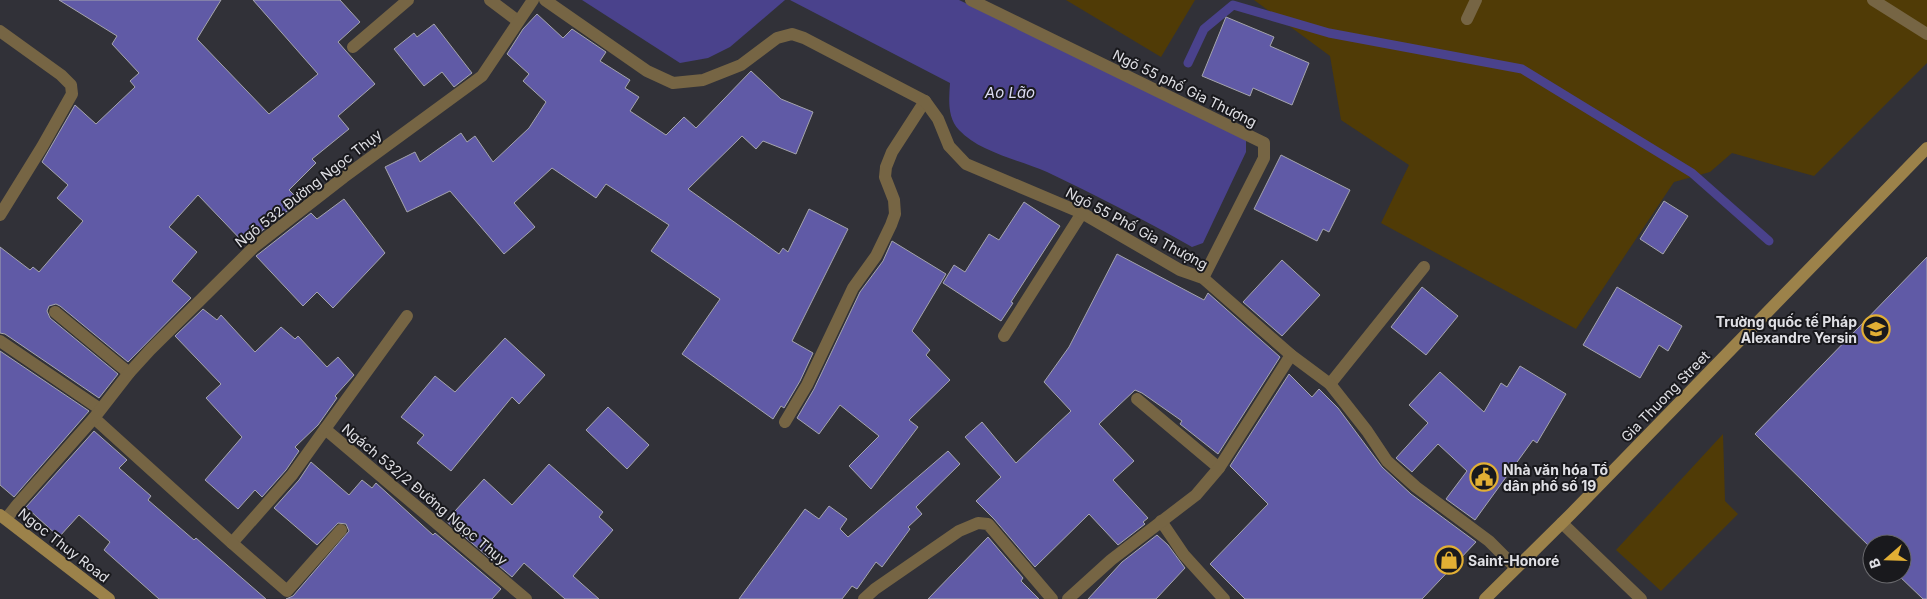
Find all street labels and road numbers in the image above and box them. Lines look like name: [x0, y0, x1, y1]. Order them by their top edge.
street label: Ngõ 55 phố Gia Thượng: [1110, 46, 1260, 130]
street label: Ngõ 532 Đường Ngọc Thụy: [231, 125, 385, 251]
street label: Ngõ 55 Phố Gia Thượng: [1063, 183, 1211, 273]
street label: Gia Thuong Street: [1617, 347, 1713, 445]
street label: Ngách 532/2 Đường Ngọc Thụy: [339, 420, 511, 568]
street label: Ngoc Thuy Road: [15, 504, 113, 586]

